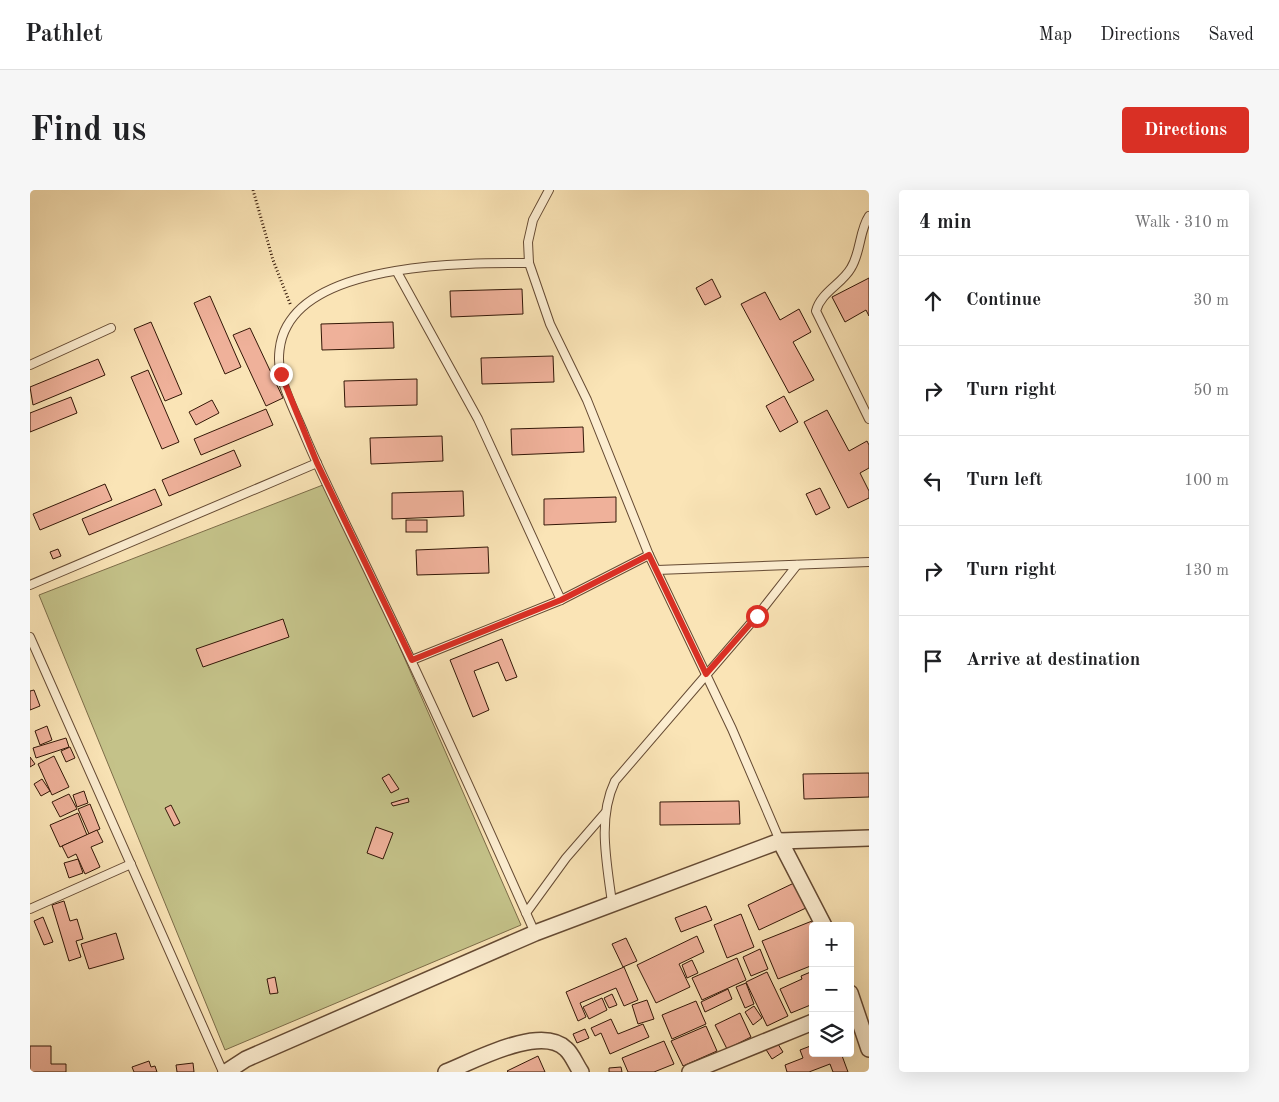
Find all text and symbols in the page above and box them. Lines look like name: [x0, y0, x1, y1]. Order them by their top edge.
text: Pathlet: [25, 23, 103, 47]
text: Map: [1039, 26, 1072, 44]
text: Directions: [1100, 26, 1180, 44]
text: Saved: [1208, 26, 1254, 44]
button: Directions: [1122, 107, 1249, 153]
text: Find us: [30, 113, 146, 148]
text: 4 min: [919, 212, 972, 233]
text: Walk · 310 m: [1134, 215, 1229, 231]
icon: ahead: [919, 287, 947, 315]
text: Continue: [966, 291, 1041, 310]
text: 30 m: [1193, 293, 1229, 309]
route end: [270, 363, 293, 386]
icon: right: [919, 377, 947, 405]
text: Turn right: [966, 381, 1056, 400]
text: 50 m: [1193, 383, 1229, 399]
icon: left: [919, 467, 947, 495]
text: Turn left: [966, 471, 1043, 490]
text: 100 m: [1184, 473, 1229, 489]
icon: right: [919, 557, 947, 585]
text: Turn right: [966, 561, 1056, 580]
text: 130 m: [1184, 563, 1229, 579]
route start: [746, 605, 769, 628]
icon: arrive: [919, 647, 947, 675]
text: Arrive at destination: [966, 651, 1140, 670]
map controls: [809, 922, 854, 1057]
button: +: [809, 922, 854, 967]
button: −: [809, 967, 854, 1012]
button: layers: [809, 1012, 854, 1057]

